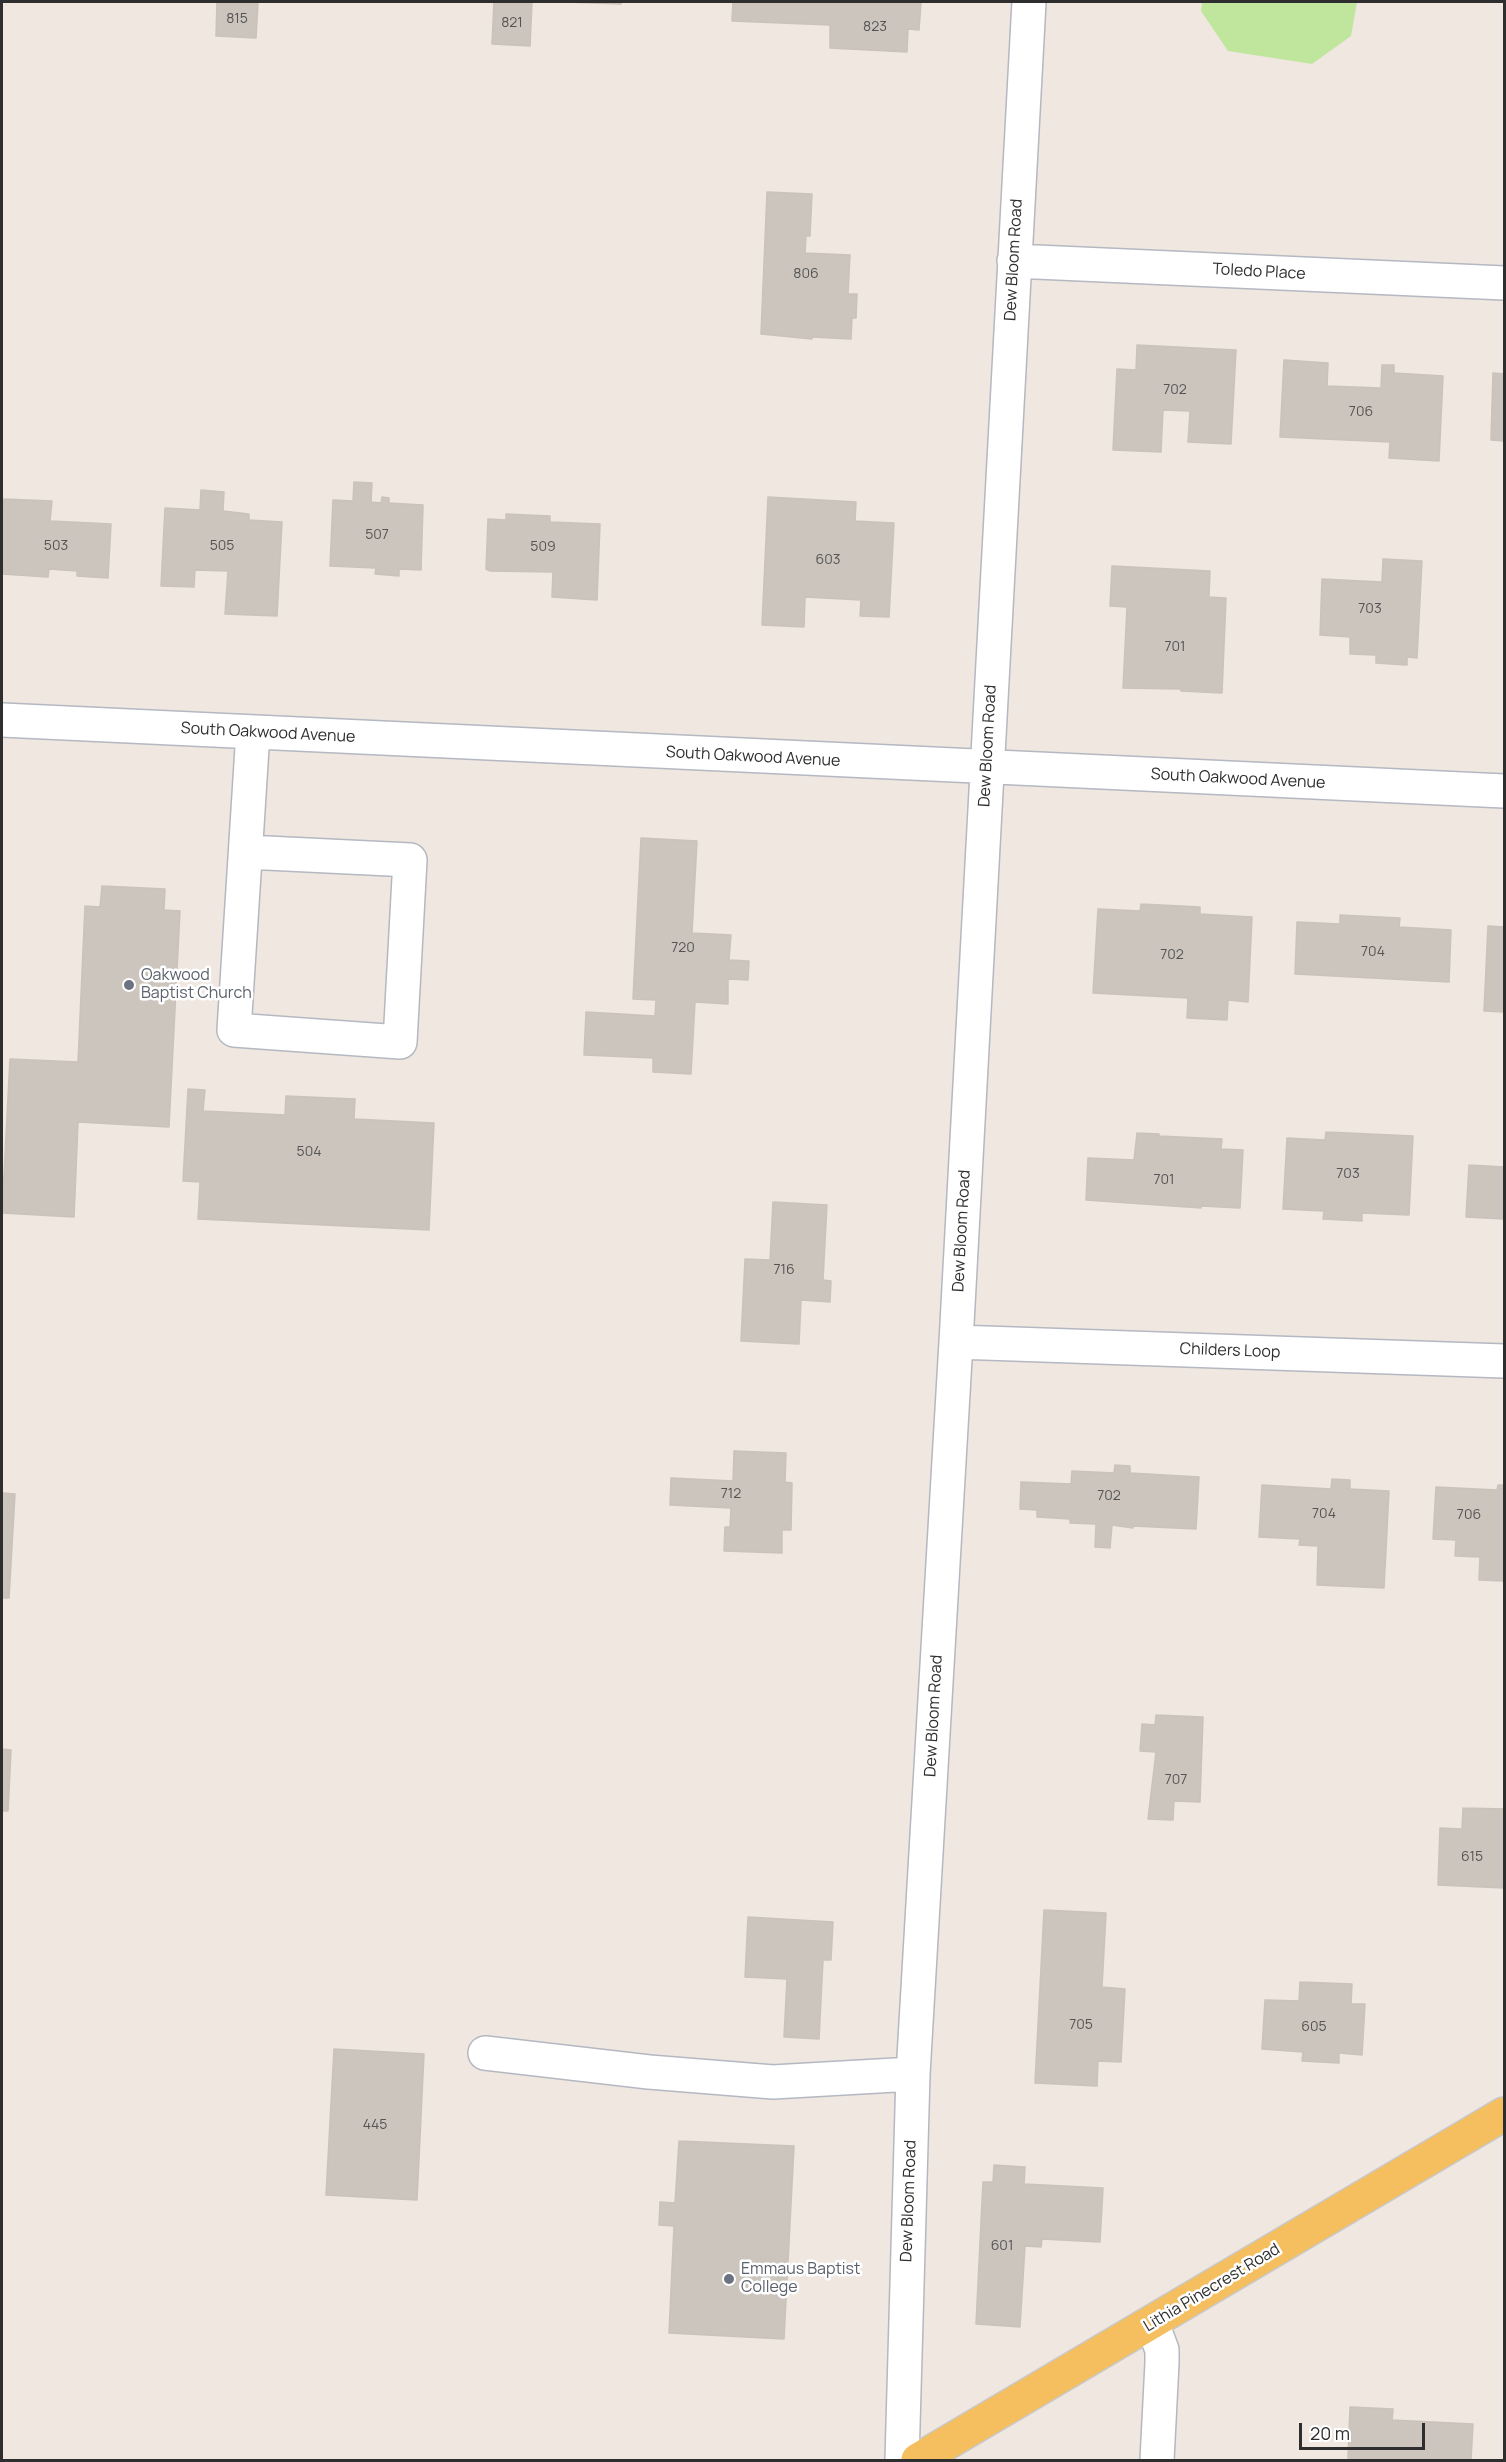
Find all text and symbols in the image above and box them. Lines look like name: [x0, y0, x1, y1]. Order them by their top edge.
house number: 815: [226, 11, 248, 27]
house number: 821: [501, 15, 523, 31]
house number: 823: [863, 19, 887, 35]
street label: Dew Bloom Road: [1001, 198, 1027, 322]
street label: Toledo Place: [1212, 260, 1306, 284]
house number: 806: [793, 266, 819, 282]
house number: 702: [1163, 382, 1187, 398]
house number: 706: [1349, 404, 1373, 420]
house number: 507: [365, 527, 389, 543]
house number: 503: [44, 538, 68, 554]
house number: 505: [210, 538, 234, 554]
house number: 509: [530, 539, 556, 555]
house number: 603: [816, 552, 840, 568]
house number: 703: [1358, 601, 1382, 617]
house number: 701: [1164, 639, 1186, 655]
street label: Dew Bloom Road: [975, 684, 1001, 808]
street label: South Oakwood Avenue: [180, 719, 356, 747]
street label: South Oakwood Avenue: [665, 743, 841, 771]
street label: South Oakwood Avenue: [1150, 765, 1326, 793]
house number: 720: [671, 940, 695, 956]
house number: 704: [1361, 944, 1385, 960]
house number: 702: [1160, 947, 1184, 963]
place label: Oakwood Baptist Church: [141, 966, 252, 1004]
marker: Oakwood Baptist Church: [122, 978, 136, 992]
house number: 504: [297, 1144, 321, 1160]
house number: 703: [1336, 1166, 1360, 1182]
street label: Dew Bloom Road: [949, 1169, 975, 1293]
house number: 701: [1153, 1172, 1175, 1188]
house number: 716: [773, 1262, 795, 1278]
street label: Childers Loop: [1179, 1340, 1281, 1362]
house number: 712: [721, 1486, 741, 1502]
house number: 702: [1097, 1488, 1121, 1504]
house number: 704: [1312, 1506, 1336, 1522]
house number: 706: [1457, 1507, 1481, 1523]
street label: Dew Bloom Road: [921, 1654, 947, 1778]
house number: 707: [1165, 1772, 1187, 1788]
house number: 615: [1461, 1849, 1483, 1865]
house number: 705: [1069, 2017, 1093, 2033]
house number: 605: [1301, 2019, 1327, 2035]
house number: 445: [363, 2117, 387, 2133]
street label: Dew Bloom Road: [897, 2139, 921, 2263]
house number: 601: [991, 2238, 1013, 2254]
street label: Lithia Pinecrest Road: [1140, 2240, 1284, 2336]
place label: Emmaus Baptist College: [741, 2260, 860, 2298]
marker: Emmaus Baptist College: [722, 2272, 736, 2286]
scale bar: [1302, 2411, 1428, 2449]
text: 20 m: [1310, 2421, 1350, 2445]

